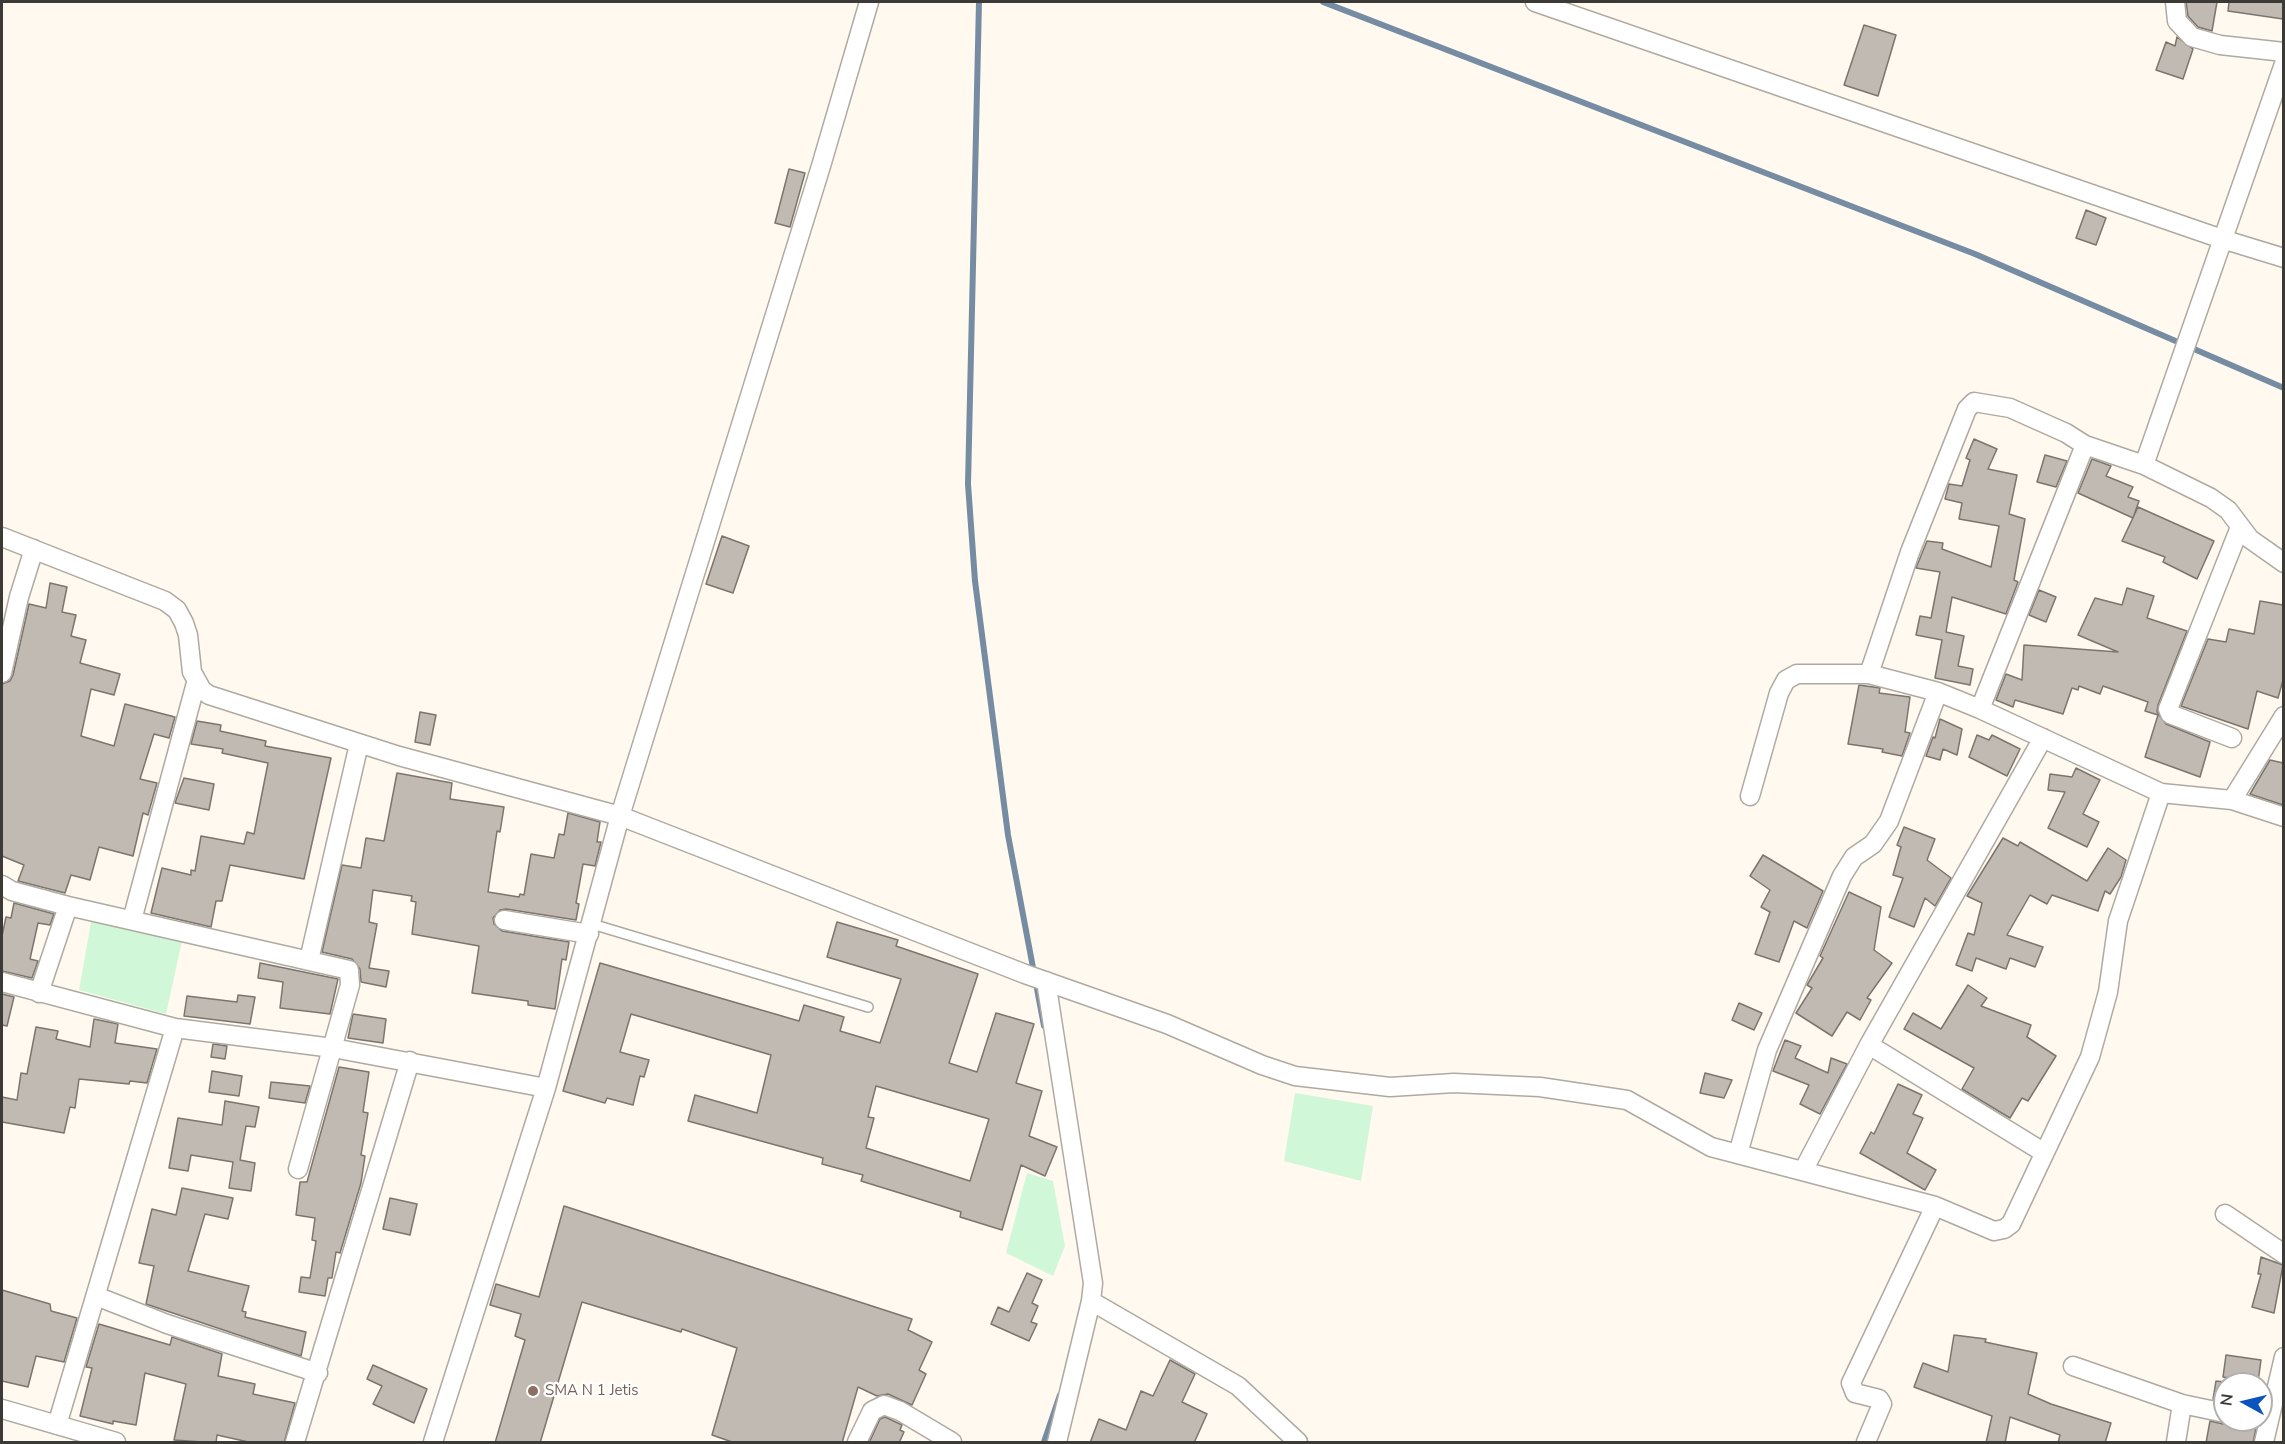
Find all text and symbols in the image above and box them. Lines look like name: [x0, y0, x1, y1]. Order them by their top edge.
north arrow: [2213, 1372, 2273, 1432]
place label: SMA N 1 Jetis: [545, 1382, 638, 1400]
marker: SMA N 1 Jetis: [526, 1384, 540, 1398]
text: N: [2215, 1392, 2239, 1407]

